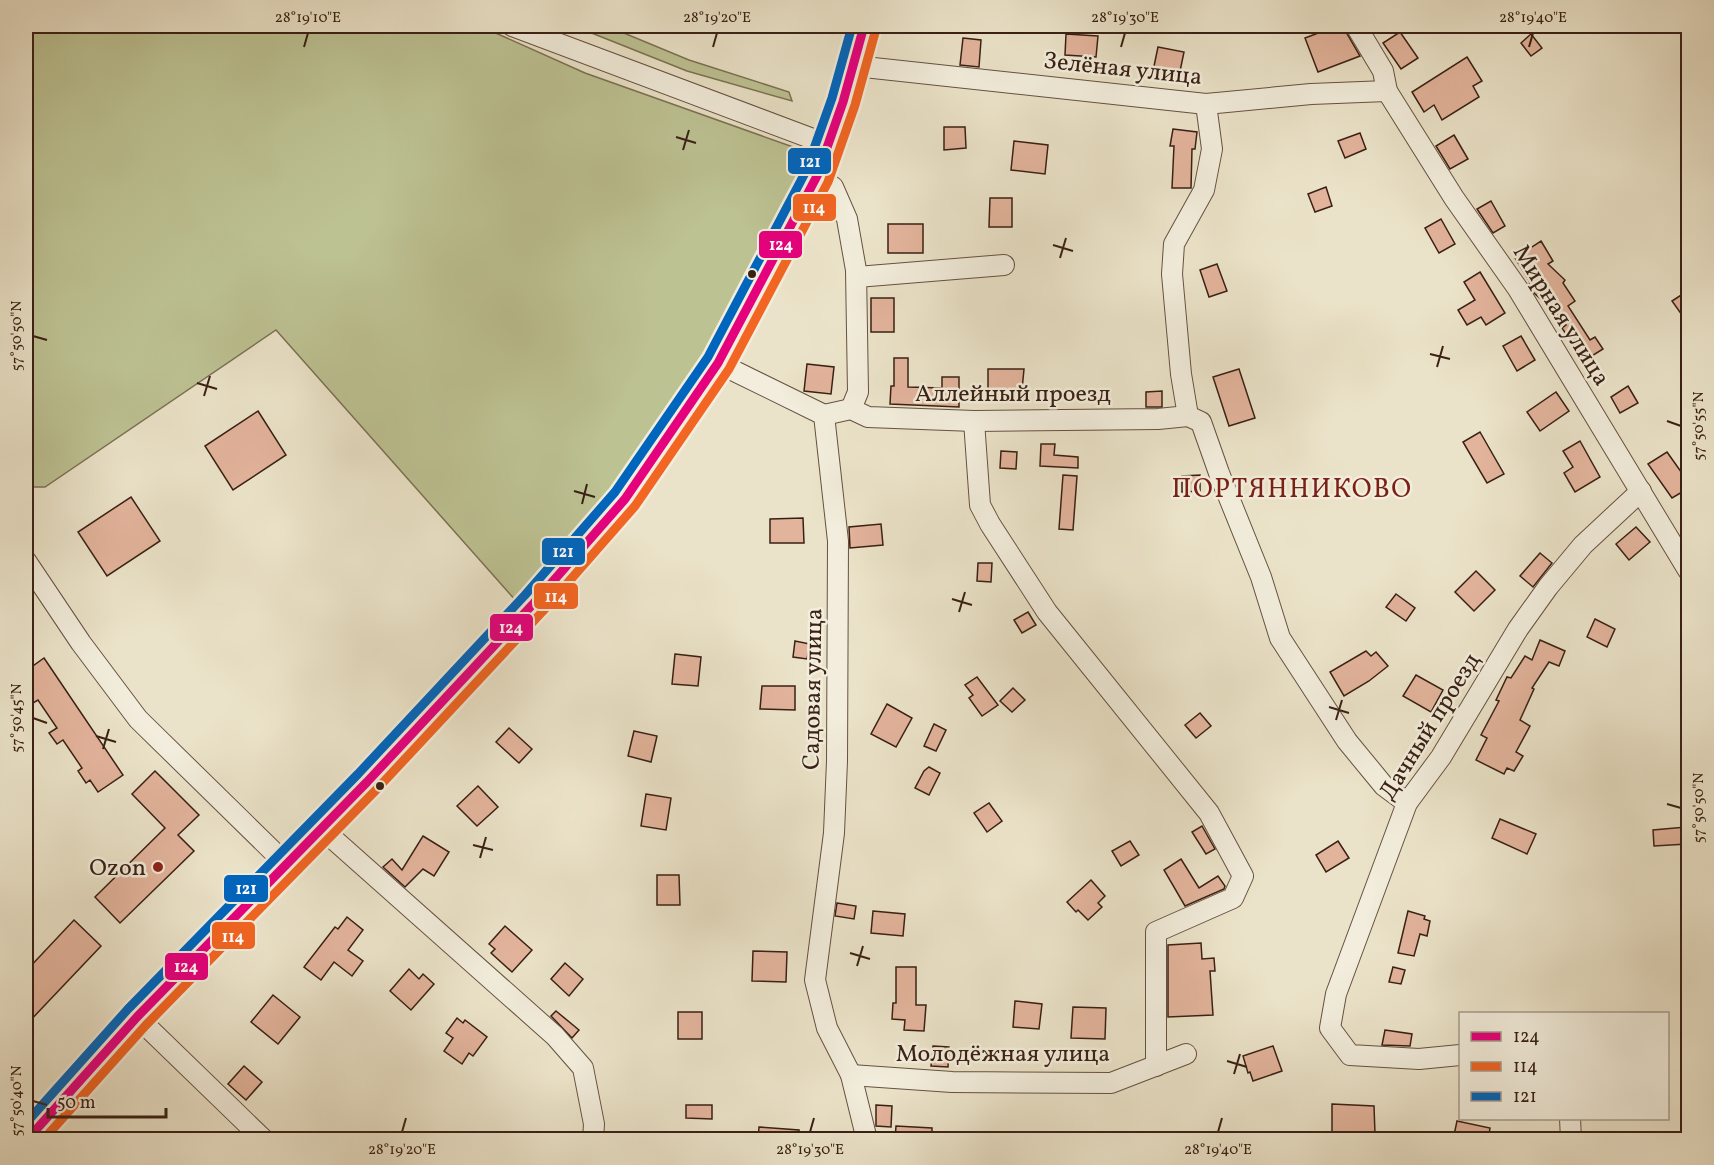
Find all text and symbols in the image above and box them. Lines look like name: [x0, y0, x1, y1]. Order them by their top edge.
text: 28°19'10"E: [275, 8, 341, 29]
text: 28°19'20"E: [683, 8, 751, 29]
text: 28°19'30"E: [1091, 8, 1159, 29]
text: 28°19'40"E: [1499, 8, 1567, 29]
street label: Зелёная улица: [1042, 45, 1204, 95]
line badge: 121: [787, 147, 832, 175]
text: 121: [799, 152, 821, 174]
line badge: 114: [792, 193, 837, 222]
text: 114: [803, 198, 826, 220]
line badge: 124: [758, 230, 803, 259]
text: 124: [769, 235, 793, 257]
street label: Мирная улица: [1503, 239, 1617, 393]
unlabelled marker: [746, 268, 758, 280]
text: 57°50'50"N: [7, 301, 28, 371]
street label: Аллейный проезд: [915, 378, 1111, 412]
text: 57°50'55"N: [1689, 391, 1710, 461]
district label: ПОРТЯННИКОВО: [1172, 471, 1412, 509]
line badge: 121: [541, 537, 586, 566]
text: 121: [552, 542, 574, 564]
line badge: 114: [533, 582, 579, 610]
text: 114: [545, 587, 568, 609]
street label: Садовая улица: [796, 608, 832, 770]
line badge: 124: [489, 613, 534, 642]
text: 124: [499, 618, 523, 640]
street label: Дачный проезд: [1372, 646, 1490, 807]
text: 57°50'45"N: [7, 683, 28, 753]
text: 57°50'50"N: [1689, 773, 1710, 843]
unlabelled marker: [374, 780, 386, 792]
place label: Ozon: [89, 852, 146, 886]
marker: Ozon: [151, 860, 165, 874]
line badge: 121: [223, 874, 269, 903]
text: 121: [235, 879, 257, 901]
line badge: 114: [211, 921, 256, 950]
text: 114: [222, 927, 245, 949]
line badge: 124: [164, 952, 209, 981]
text: 124: [174, 957, 198, 979]
legend: [1459, 1012, 1669, 1120]
text: 124: [1513, 1025, 1540, 1050]
street label: Молодёжная улица: [896, 1038, 1110, 1072]
text: 114: [1513, 1055, 1538, 1080]
text: 57°50'40"N: [7, 1065, 28, 1137]
scale bar: [48, 1081, 166, 1119]
text: 121: [1513, 1085, 1537, 1110]
text: 50 m: [57, 1091, 96, 1116]
text: 28°19'20"E: [368, 1140, 436, 1161]
text: 28°19'30"E: [776, 1140, 844, 1161]
text: 28°19'40"E: [1184, 1140, 1252, 1161]

